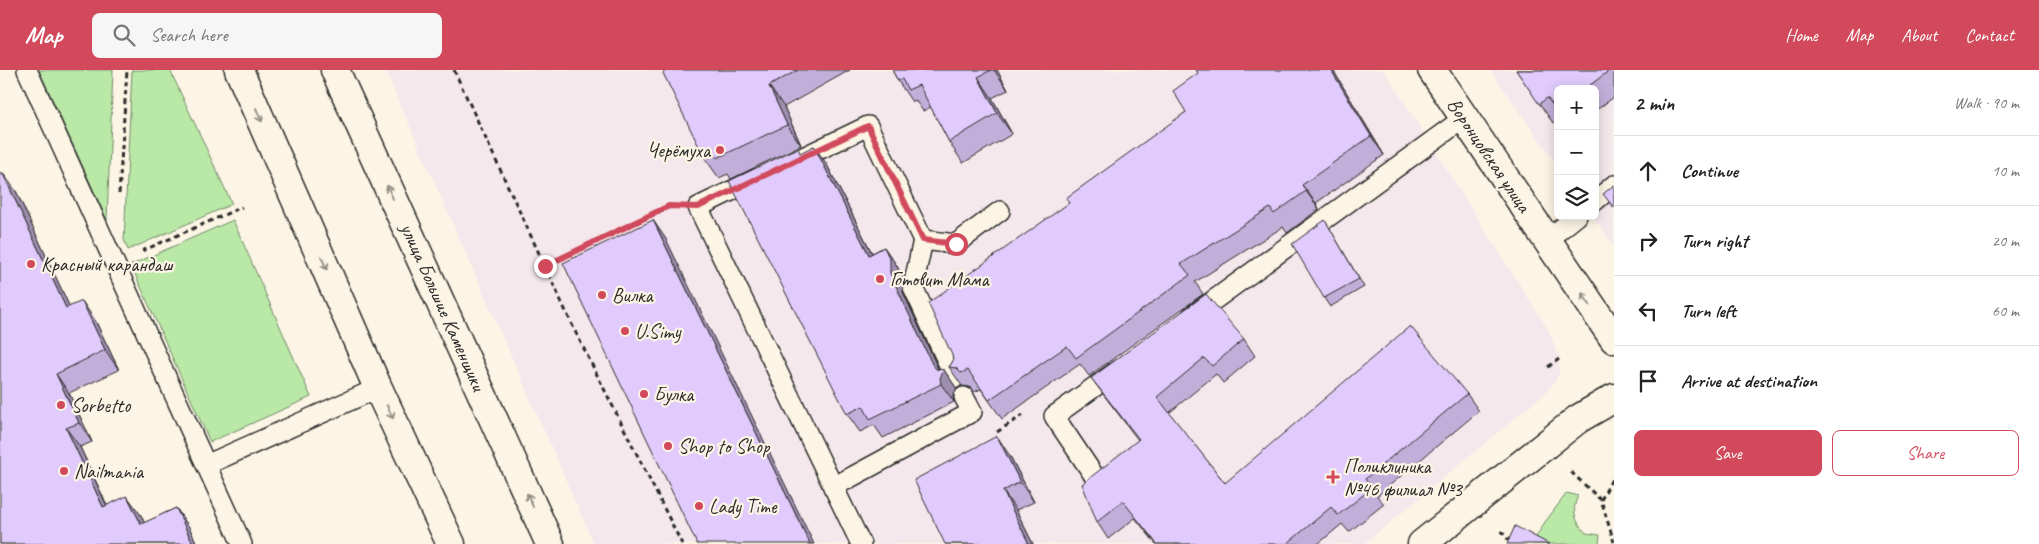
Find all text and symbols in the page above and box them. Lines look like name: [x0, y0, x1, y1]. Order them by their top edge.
search box: [92, 13, 442, 58]
text: Map: [25, 20, 62, 50]
icon: search: [110, 21, 138, 49]
text: Search here: [150, 23, 228, 47]
text: Home: [1785, 24, 1818, 46]
text: Map: [1846, 24, 1873, 46]
text: About: [1901, 24, 1937, 46]
text: Contact: [1965, 24, 2014, 46]
map controls: [1554, 85, 1599, 220]
button: +: [1554, 85, 1599, 130]
text: 2 min: [1634, 90, 1674, 116]
street label: Воронцовская улица: [1442, 93, 1538, 219]
text: Walk · 90 m: [1954, 93, 2019, 113]
one-way arrow: [254, 107, 264, 122]
button: −: [1554, 130, 1599, 175]
place label: Черёмуха: [647, 138, 712, 163]
marker: Черёмуха: [714, 144, 726, 156]
icon: ahead: [1634, 157, 1662, 185]
text: Continue: [1681, 159, 1738, 183]
text: 10 m: [1992, 161, 2019, 181]
button: layers: [1554, 175, 1599, 220]
one-way arrow: [385, 185, 395, 200]
street label: улица Большие Каменщики: [394, 218, 492, 396]
icon: right: [1634, 227, 1662, 255]
text: Turn right: [1681, 229, 1748, 253]
text: 20 m: [1992, 231, 2019, 251]
route start: [945, 233, 968, 256]
place label: Красный карандаш: [41, 252, 174, 277]
route end: [534, 255, 557, 278]
one-way arrow: [320, 256, 329, 271]
marker: Красный карандаш: [25, 258, 37, 270]
place label: Готовит Мама: [890, 267, 991, 292]
marker: Готовит Мама: [874, 273, 886, 285]
place label: Вилка: [612, 283, 655, 308]
marker: Вилка: [596, 289, 608, 301]
one-way arrow: [1581, 292, 1591, 306]
icon: left: [1634, 297, 1662, 325]
text: Turn left: [1681, 299, 1736, 323]
text: 60 m: [1992, 301, 2019, 321]
place label: U.Simy: [635, 319, 682, 344]
marker: U.Simy: [619, 325, 631, 337]
icon: arrive: [1634, 367, 1662, 395]
text: Arrive at destination: [1681, 369, 1817, 393]
place label: Булка: [654, 382, 695, 407]
marker: Булка: [638, 388, 650, 400]
place label: Sorbetto: [71, 393, 131, 418]
marker: Sorbetto: [55, 399, 67, 411]
one-way arrow: [385, 404, 395, 419]
button: Save: [1634, 430, 1822, 476]
button: Share: [1832, 430, 2019, 476]
place label: Shop to Shop: [678, 434, 771, 459]
marker: Shop to Shop: [662, 440, 674, 452]
place label: Поликлиника №46 филиал №3: [1344, 454, 1464, 502]
place label: Nailmania: [74, 459, 145, 484]
marker: Nailmania: [58, 465, 70, 477]
marker: Поликлиника №46 филиал №3: [1326, 470, 1340, 484]
one-way arrow: [525, 493, 534, 508]
place label: Lady Time: [709, 494, 778, 519]
marker: Lady Time: [693, 500, 705, 512]

